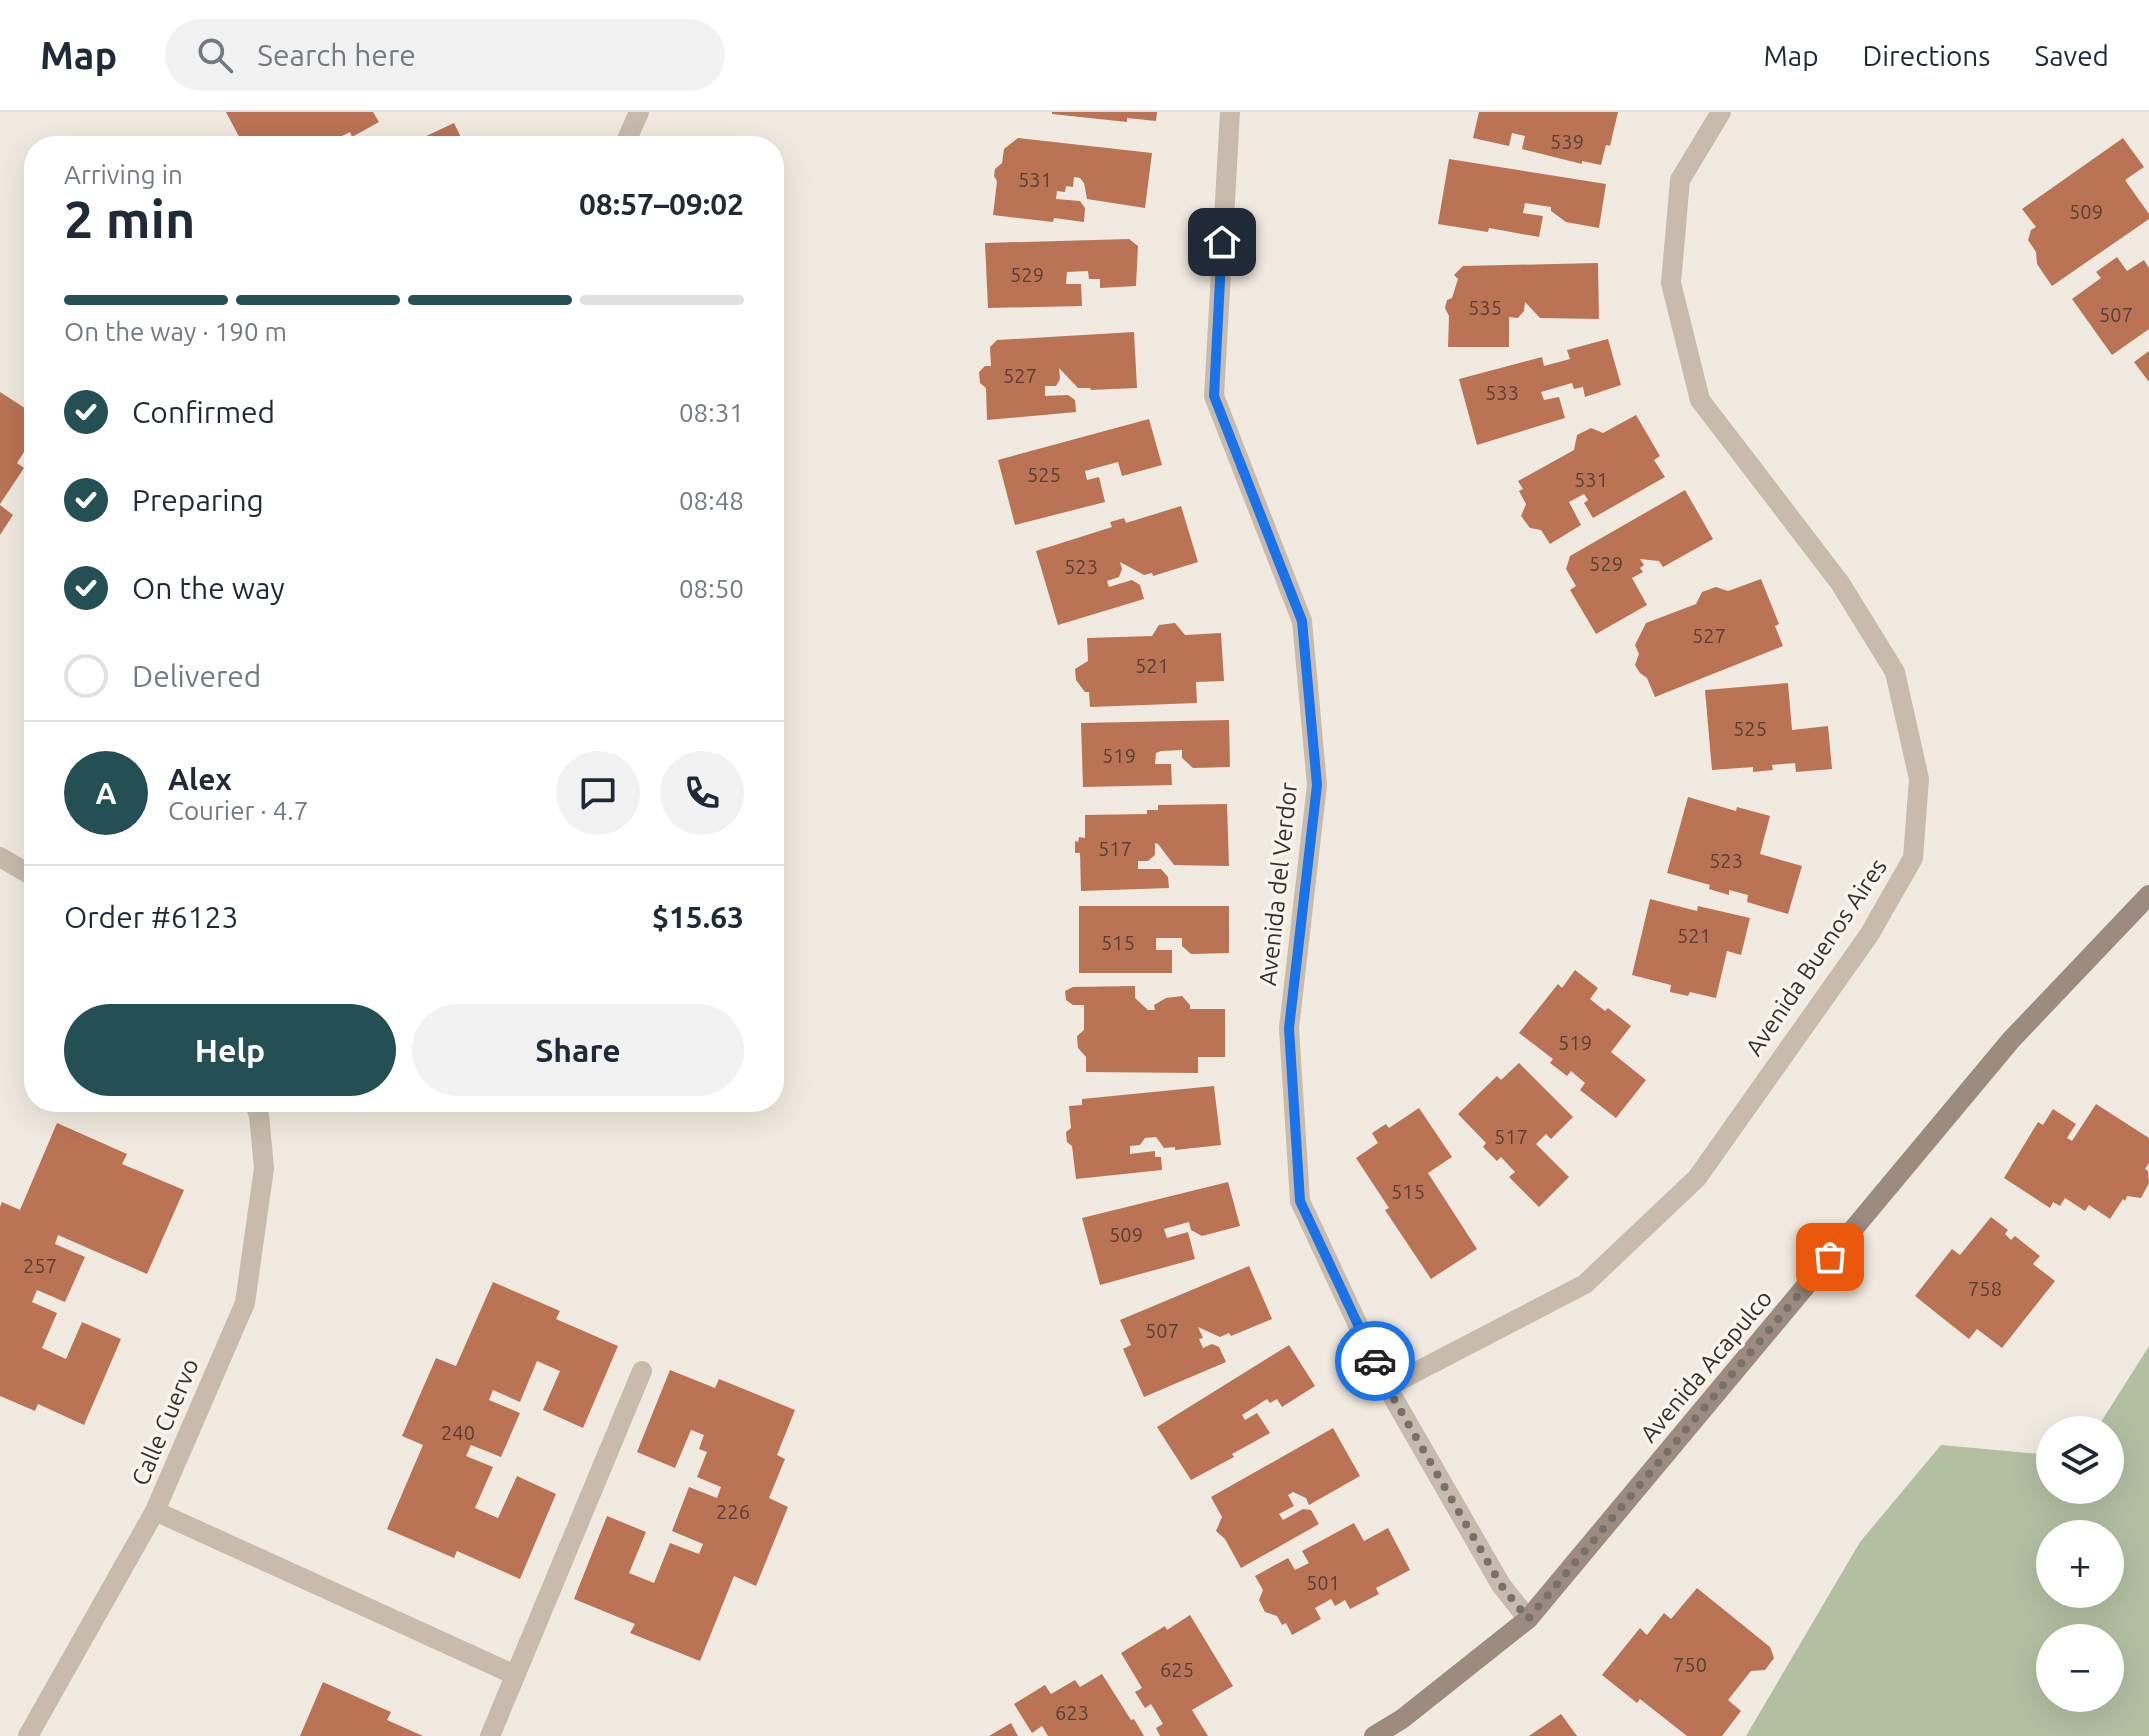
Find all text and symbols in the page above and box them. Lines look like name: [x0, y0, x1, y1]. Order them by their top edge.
search box: [165, 19, 725, 91]
icon: search: [193, 33, 237, 77]
text: Map: [40, 34, 117, 76]
text: Search here: [257, 38, 416, 72]
text: Map: [1763, 40, 1819, 71]
text: Directions: [1863, 40, 1990, 71]
text: Saved: [2034, 40, 2109, 71]
house number: 539: [1550, 130, 1584, 153]
text: Arriving in: [64, 160, 183, 189]
house number: 531: [1018, 168, 1052, 191]
text: 08:57–09:02: [579, 187, 744, 221]
text: 2 min: [64, 190, 195, 248]
house number: 509: [2069, 200, 2103, 223]
pin: [1188, 208, 1256, 276]
icon: home: [1200, 220, 1244, 264]
house number: 529: [1010, 263, 1044, 286]
house number: 535: [1468, 296, 1502, 319]
house number: 507: [2099, 303, 2133, 326]
text: On the way · 190 m: [64, 317, 287, 346]
house number: 527: [1003, 364, 1037, 387]
house number: 533: [1485, 381, 1519, 404]
icon: check: [64, 390, 108, 434]
text: Confirmed: [132, 395, 275, 429]
text: 08:31: [679, 398, 744, 427]
house number: 525: [1027, 463, 1061, 486]
house number: 531: [1574, 468, 1608, 491]
icon: check: [64, 478, 108, 522]
text: Preparing: [132, 483, 264, 517]
text: 08:48: [679, 486, 744, 515]
house number: 529: [1589, 552, 1623, 575]
house number: 523: [1064, 555, 1098, 578]
icon: check: [64, 566, 108, 610]
text: On the way: [132, 571, 285, 605]
text: 08:50: [679, 574, 744, 603]
house number: 527: [1692, 624, 1726, 647]
house number: 521: [1135, 654, 1169, 677]
text: Delivered: [132, 659, 261, 693]
house number: 525: [1733, 717, 1767, 740]
house number: 519: [1102, 744, 1136, 767]
button: chat: [556, 751, 640, 835]
button: phone: [660, 751, 744, 835]
text: Alex: [168, 762, 232, 796]
text: A: [95, 776, 117, 810]
street label: Avenida del Verdor: [1254, 781, 1302, 987]
text: Courier · 4.7: [168, 796, 308, 825]
house number: 517: [1098, 837, 1132, 860]
house number: 523: [1709, 849, 1743, 872]
street label: Avenida Buenos Aires: [1740, 853, 1892, 1061]
text: Order #6123: [64, 900, 238, 934]
text: $15.63: [652, 900, 744, 934]
house number: 521: [1677, 924, 1711, 947]
house number: 515: [1101, 931, 1135, 954]
button: Help: [64, 1004, 396, 1096]
button: Share: [412, 1004, 744, 1096]
house number: 519: [1558, 1031, 1592, 1054]
house number: 517: [1494, 1125, 1528, 1148]
house number: 515: [1391, 1180, 1425, 1203]
house number: 509: [1109, 1223, 1143, 1246]
pin: [1796, 1223, 1864, 1291]
icon: bag: [1808, 1235, 1852, 1279]
house number: 257: [23, 1254, 57, 1277]
house number: 758: [1968, 1277, 2002, 1300]
street label: Avenida Acapulco: [1635, 1285, 1777, 1447]
house number: 507: [1145, 1319, 1179, 1342]
courier: [1335, 1321, 1415, 1401]
icon: car: [1353, 1339, 1397, 1383]
street label: Calle Cuervo: [126, 1355, 204, 1489]
map controls: [2036, 1416, 2124, 1712]
button: layers: [2036, 1416, 2124, 1504]
house number: 240: [441, 1421, 475, 1444]
house number: 226: [716, 1500, 750, 1523]
button: +: [2036, 1520, 2124, 1608]
house number: 501: [1306, 1571, 1340, 1594]
button: −: [2036, 1624, 2124, 1712]
house number: 750: [1673, 1653, 1707, 1676]
house number: 625: [1160, 1658, 1194, 1681]
house number: 623: [1055, 1701, 1089, 1724]

